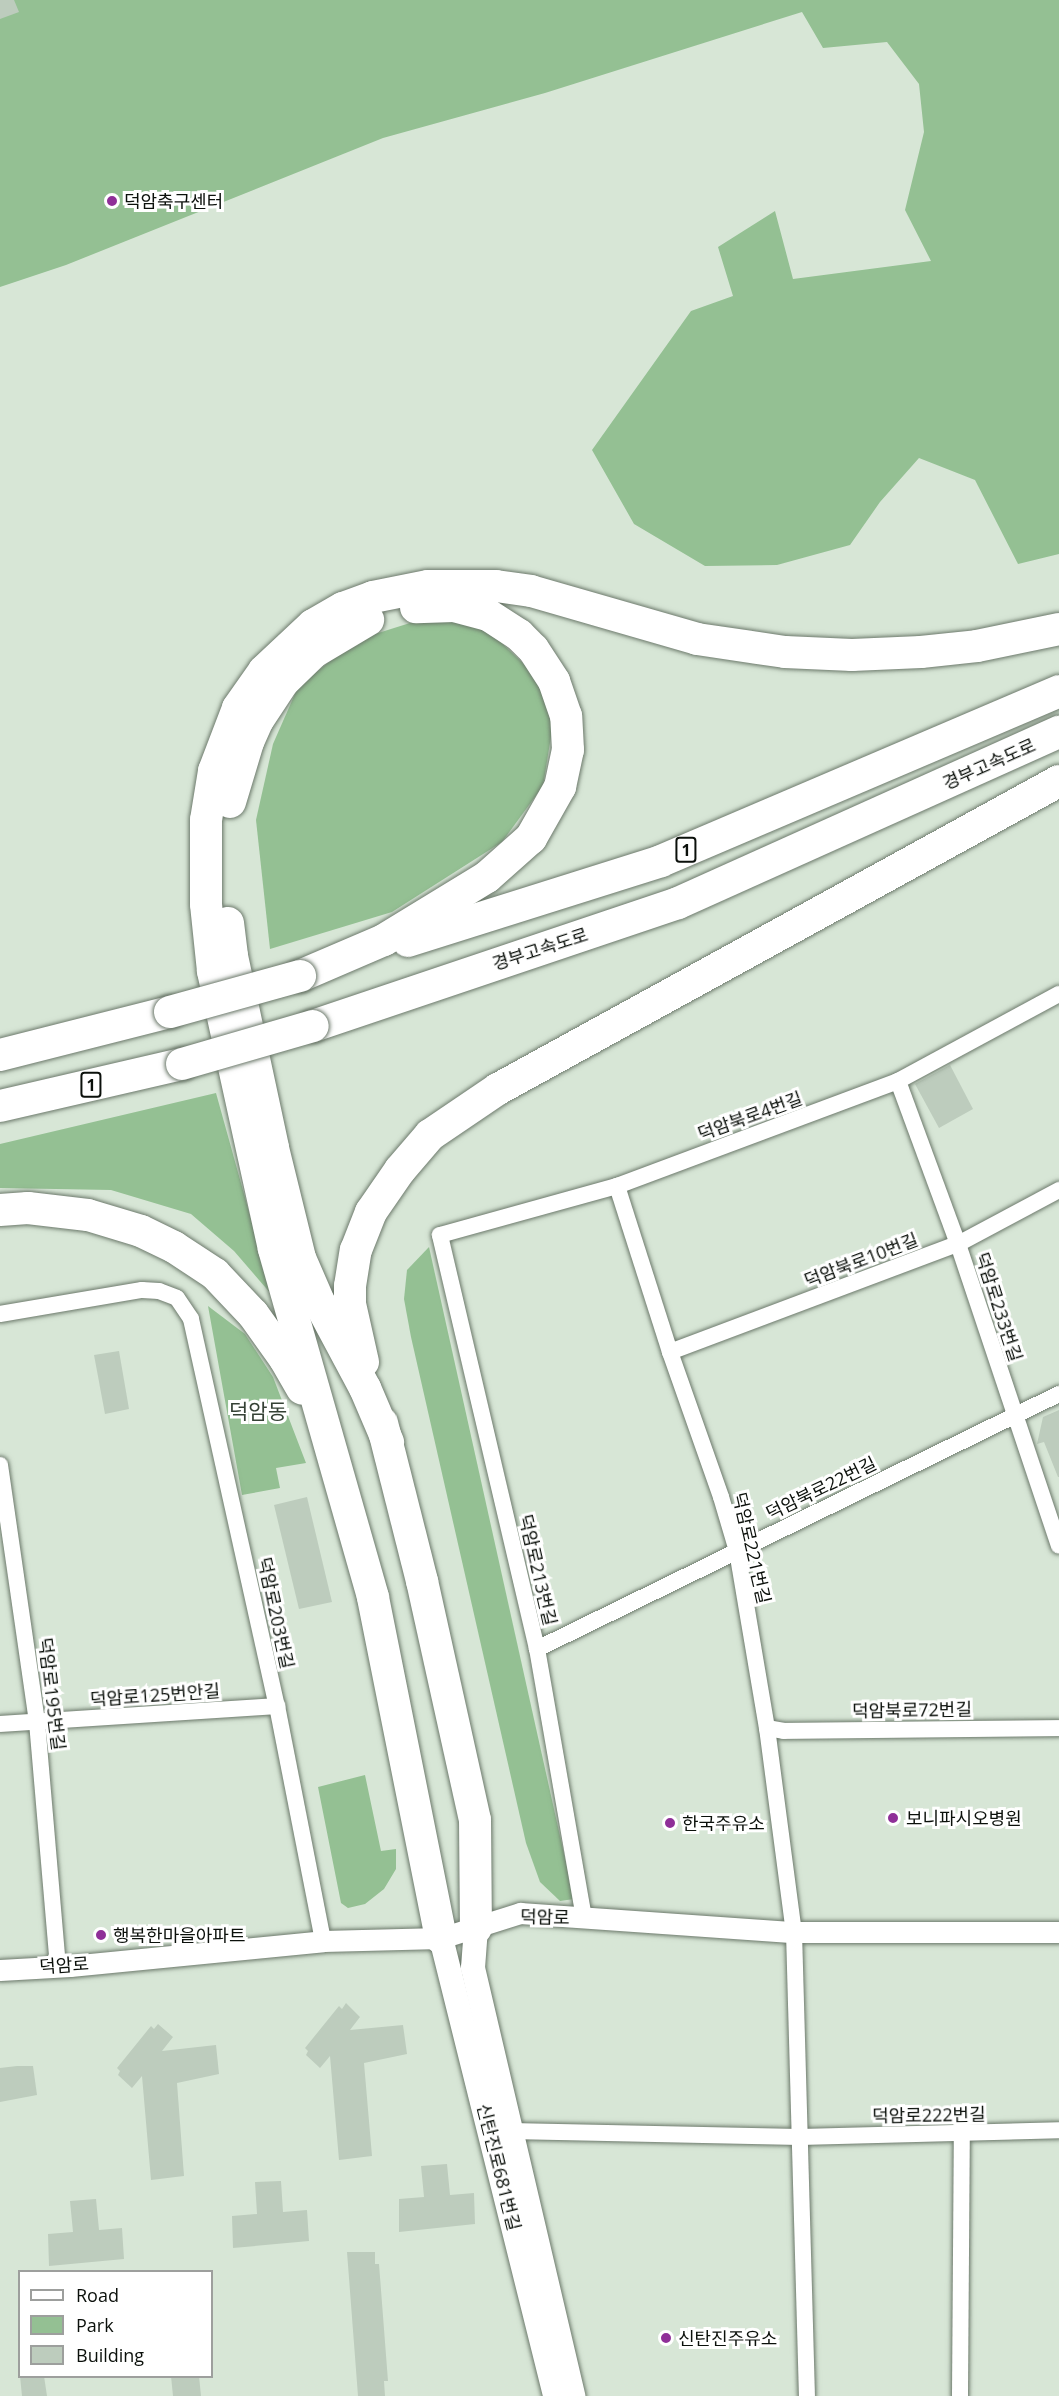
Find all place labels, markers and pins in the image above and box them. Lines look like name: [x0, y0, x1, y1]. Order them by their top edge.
place label: 덕암축구센터: [124, 190, 223, 212]
marker: 덕암축구센터: [105, 194, 119, 208]
place label: 보니파시오병원: [906, 1807, 1022, 1829]
marker: 보니파시오병원: [884, 1809, 902, 1827]
place label: 한국주유소: [682, 1812, 765, 1834]
marker: 한국주유소: [663, 1816, 677, 1830]
place label: 행복한마을아파트: [113, 1924, 245, 1946]
marker: 행복한마을아파트: [94, 1928, 108, 1942]
place label: 신탄진주유소: [678, 2327, 777, 2349]
marker: 신탄진주유소: [659, 2331, 673, 2345]

